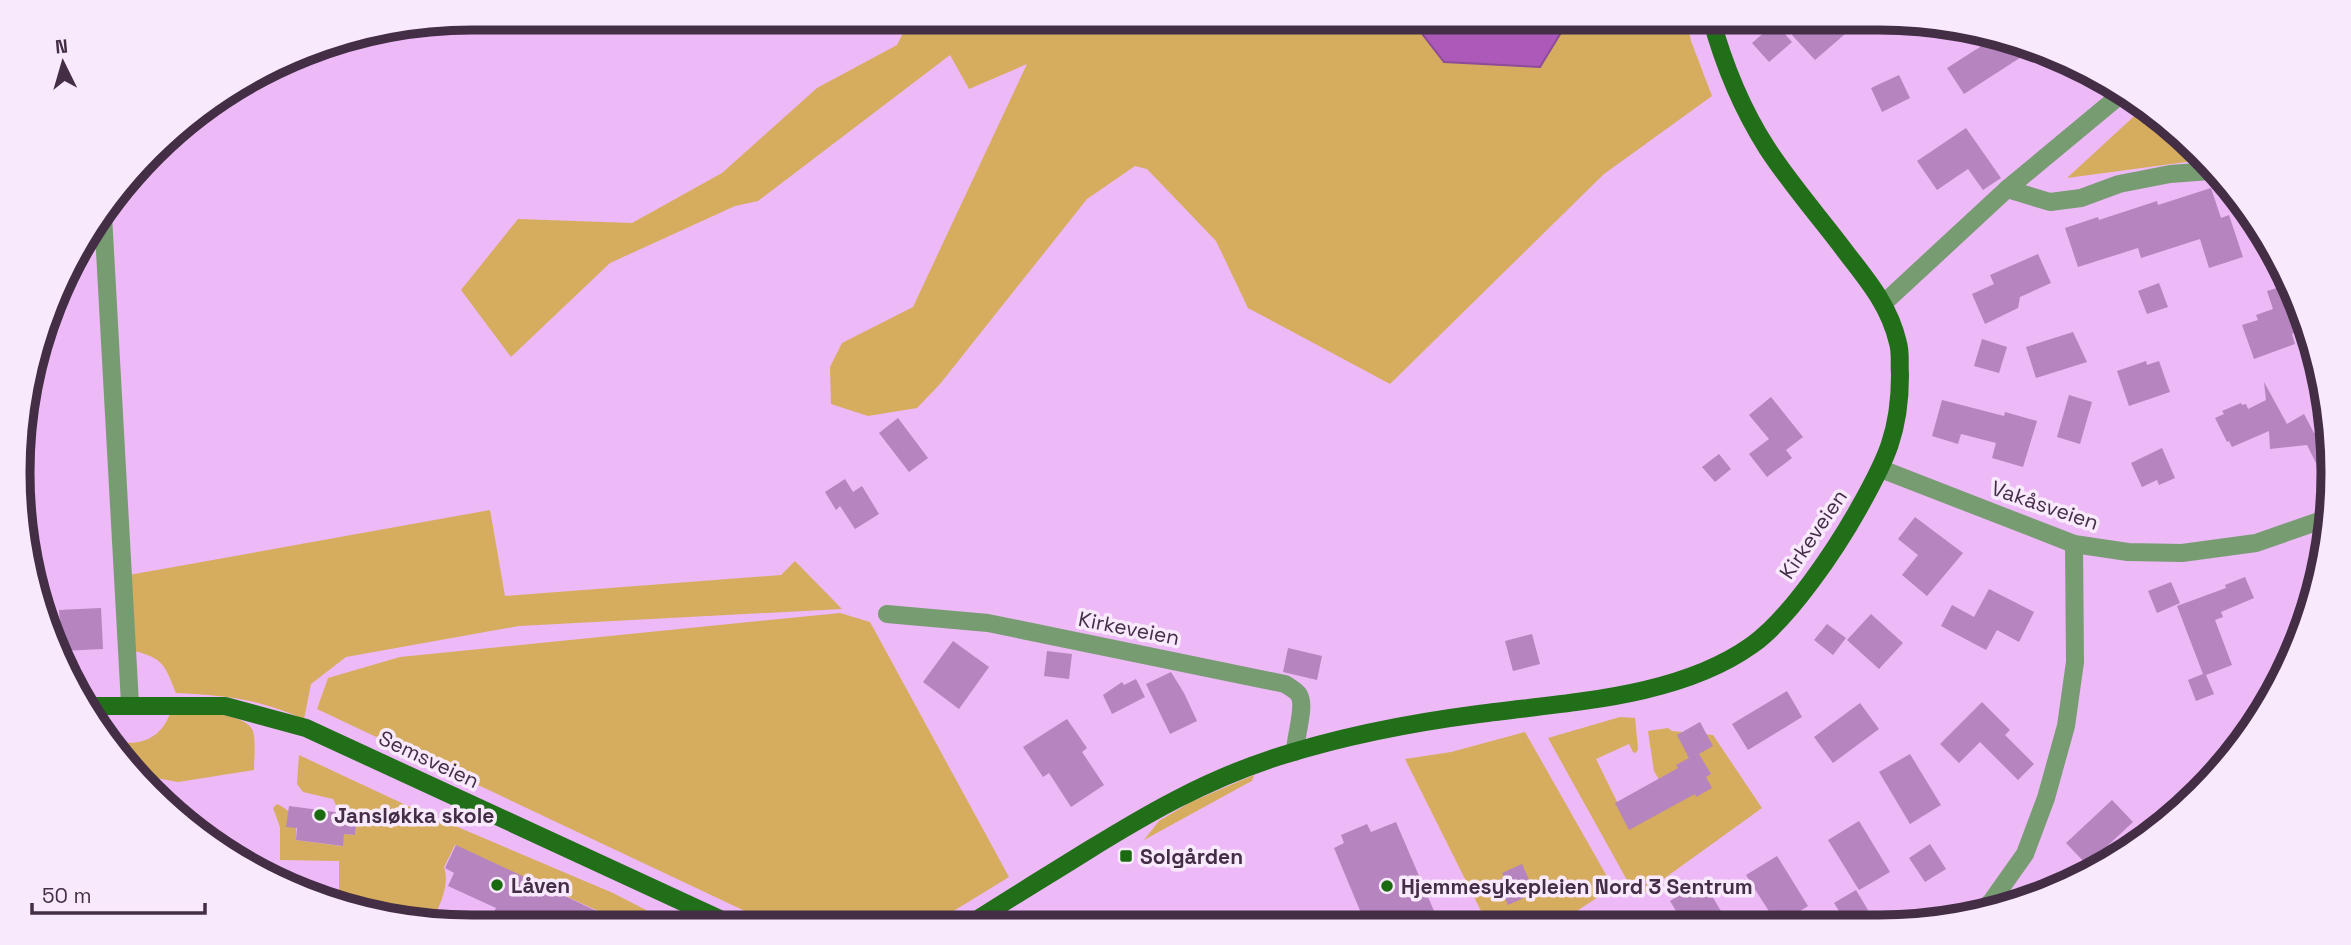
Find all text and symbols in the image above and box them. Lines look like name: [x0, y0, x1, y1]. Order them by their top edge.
north arrow: [28, 28, 98, 98]
text: N: [54, 34, 69, 60]
street label: Vakåsveien: [1988, 474, 2102, 536]
street label: Kirkeveien: [1773, 484, 1853, 584]
street label: Kirkeveien: [1076, 605, 1182, 651]
street label: Semsveien: [374, 724, 484, 794]
place label: Jansløkka skole: [334, 802, 494, 829]
marker: Jansløkka skole: [312, 807, 328, 823]
place label: Solgården: [1140, 843, 1243, 870]
marker: Solgården: [1118, 848, 1134, 864]
scale bar: [32, 872, 205, 916]
place label: Låven: [511, 872, 570, 899]
place label: Hjemmesykepleien Nord 3 Sentrum: [1401, 873, 1753, 900]
marker: Låven: [489, 877, 505, 893]
marker: Hjemmesykepleien Nord 3 Sentrum: [1379, 878, 1395, 894]
text: 50 m: [42, 882, 92, 909]

